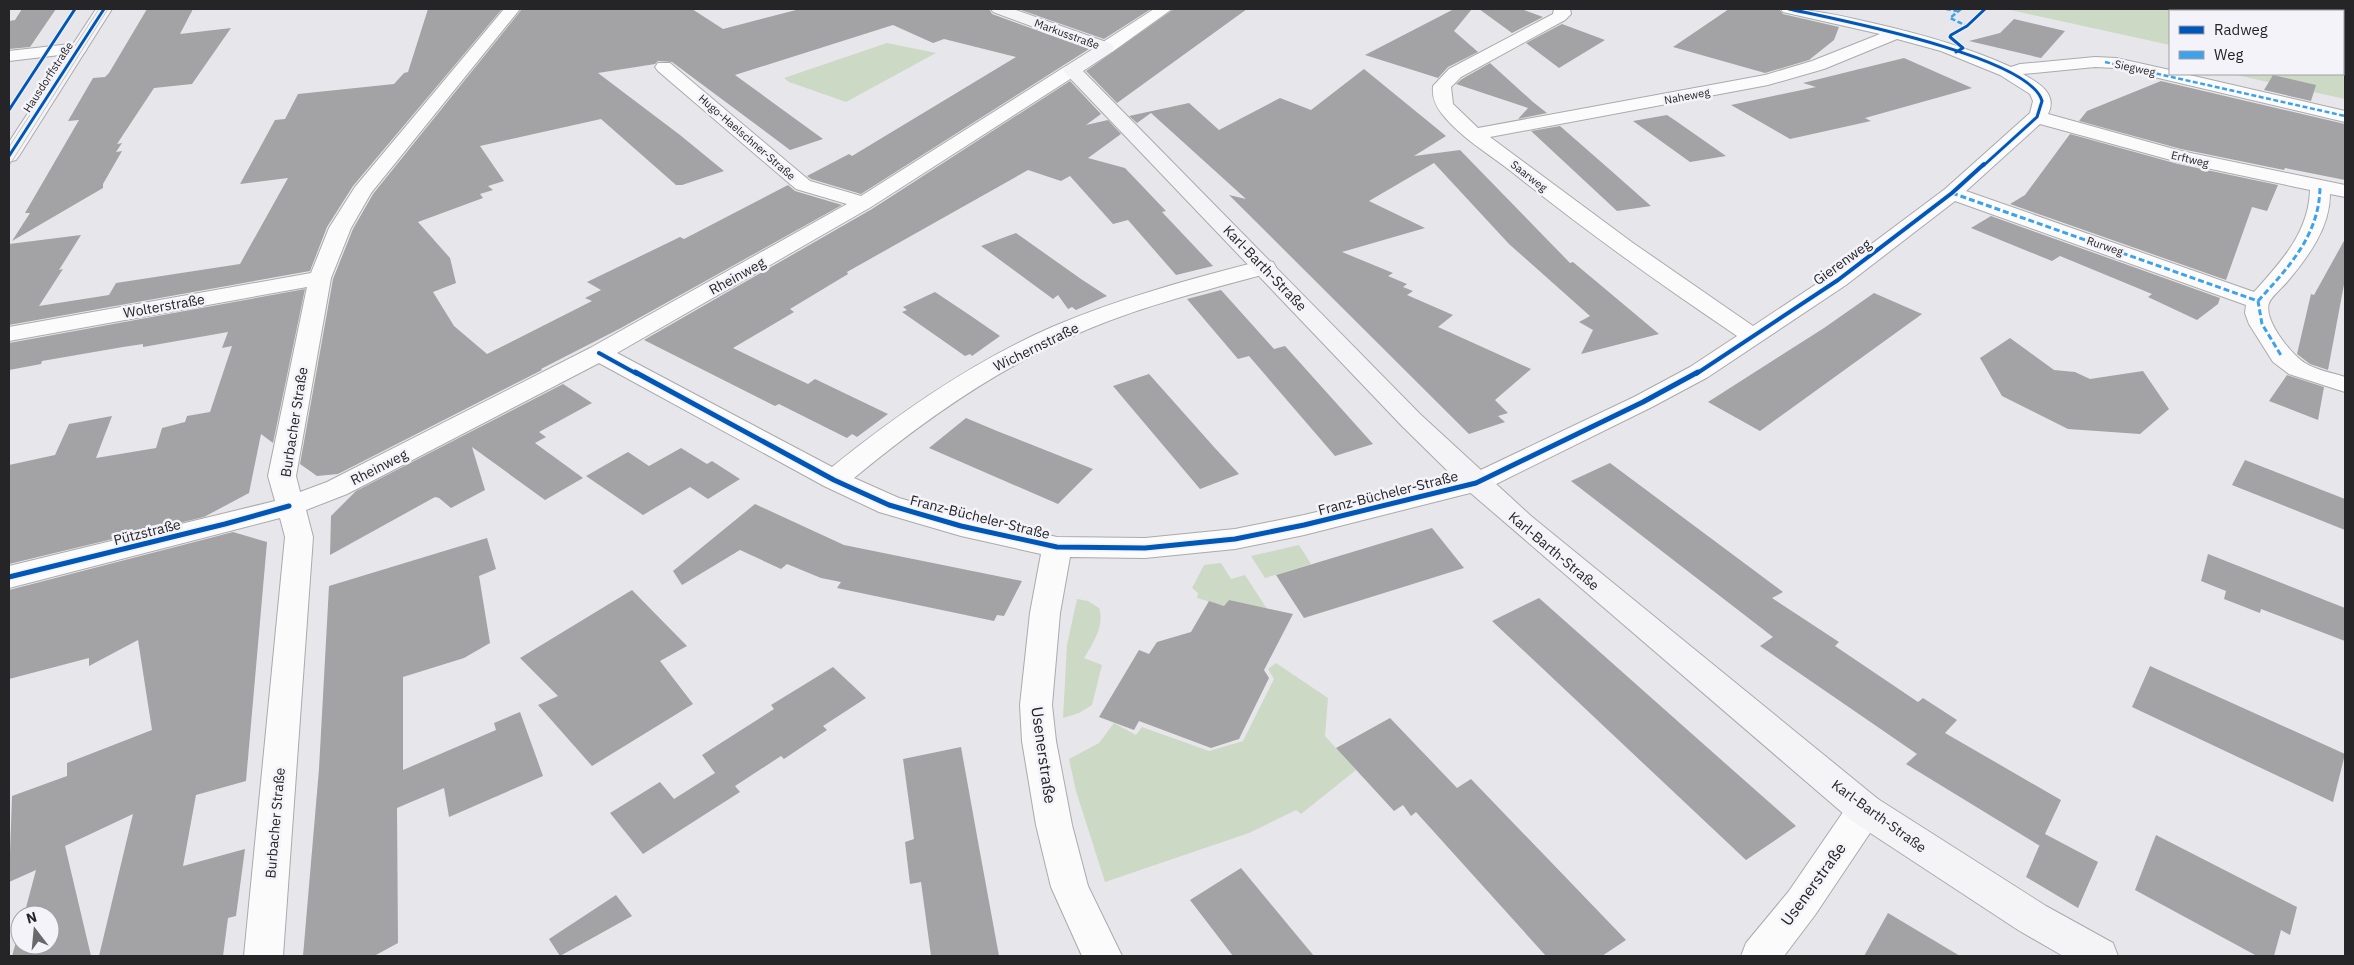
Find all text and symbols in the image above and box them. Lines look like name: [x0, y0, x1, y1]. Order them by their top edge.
legend: [2169, 10, 2344, 75]
street label: Markusstraße: [1033, 16, 1101, 52]
text: Radweg: [2214, 20, 2268, 39]
street label: Hausdorffstraße: [20, 39, 76, 115]
text: Weg: [2214, 45, 2243, 64]
street label: Siegweg: [2113, 57, 2157, 79]
street label: Naheweg: [1663, 85, 1711, 107]
street label: Hugo-Haelschner-Straße: [696, 91, 798, 183]
street label: Erftweg: [2170, 148, 2210, 170]
street label: Saarweg: [1508, 157, 1550, 195]
street label: Karl-Barth-Straße: [1219, 221, 1311, 315]
street label: Rurweg: [2085, 233, 2125, 259]
street label: Gierenweg: [1809, 235, 1875, 289]
street label: Rheinweg: [706, 253, 769, 299]
street label: Wolterstraße: [122, 290, 206, 322]
street label: Wichernstraße: [990, 318, 1082, 375]
street label: Burbacher Straße: [276, 365, 312, 478]
street label: Rheinweg: [347, 445, 411, 489]
street label: Franz-Bücheler-Straße: [1316, 467, 1460, 519]
street label: Franz-Bücheler-Straße: [908, 491, 1052, 543]
street label: Karl-Barth-Straße: [1505, 508, 1603, 594]
street label: Pützstraße: [111, 515, 183, 549]
street label: Usenerstraße: [1027, 705, 1061, 805]
street label: Burbacher Straße: [261, 767, 289, 879]
street label: Karl-Barth-Straße: [1828, 776, 1930, 857]
street label: Usenerstraße: [1776, 838, 1850, 929]
north arrow: [10, 905, 60, 955]
text: N: [24, 907, 39, 928]

